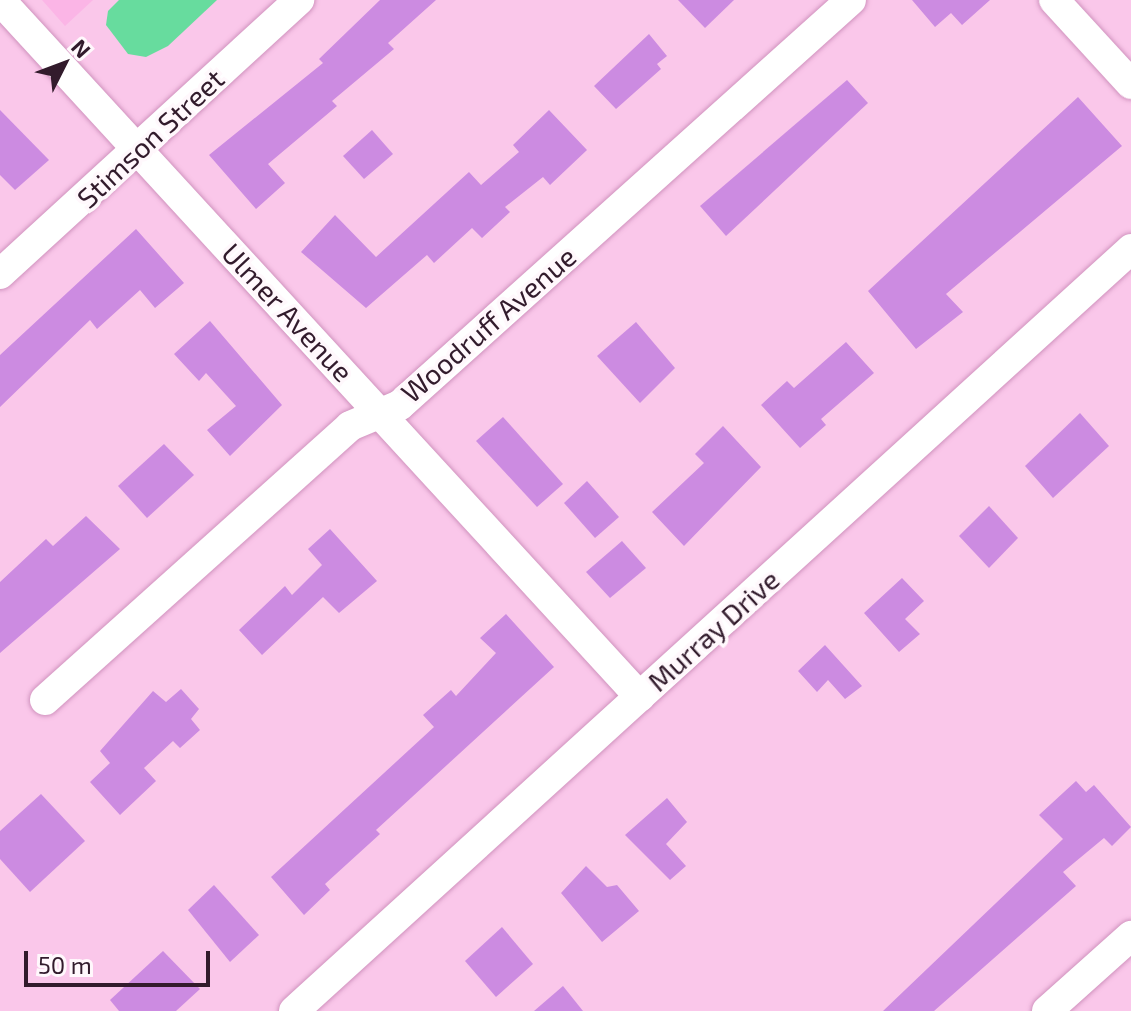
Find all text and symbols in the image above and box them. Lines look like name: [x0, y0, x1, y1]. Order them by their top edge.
north arrow: [24, 24, 104, 104]
text: N: [67, 33, 97, 63]
street label: Stimson Street: [70, 62, 230, 214]
street label: Ulmer Avenue: [215, 236, 361, 388]
street label: Woodruff Avenue: [394, 239, 582, 409]
street label: Murray Drive: [640, 562, 786, 698]
scale bar: [28, 935, 214, 985]
text: 50 m: [38, 950, 92, 979]

